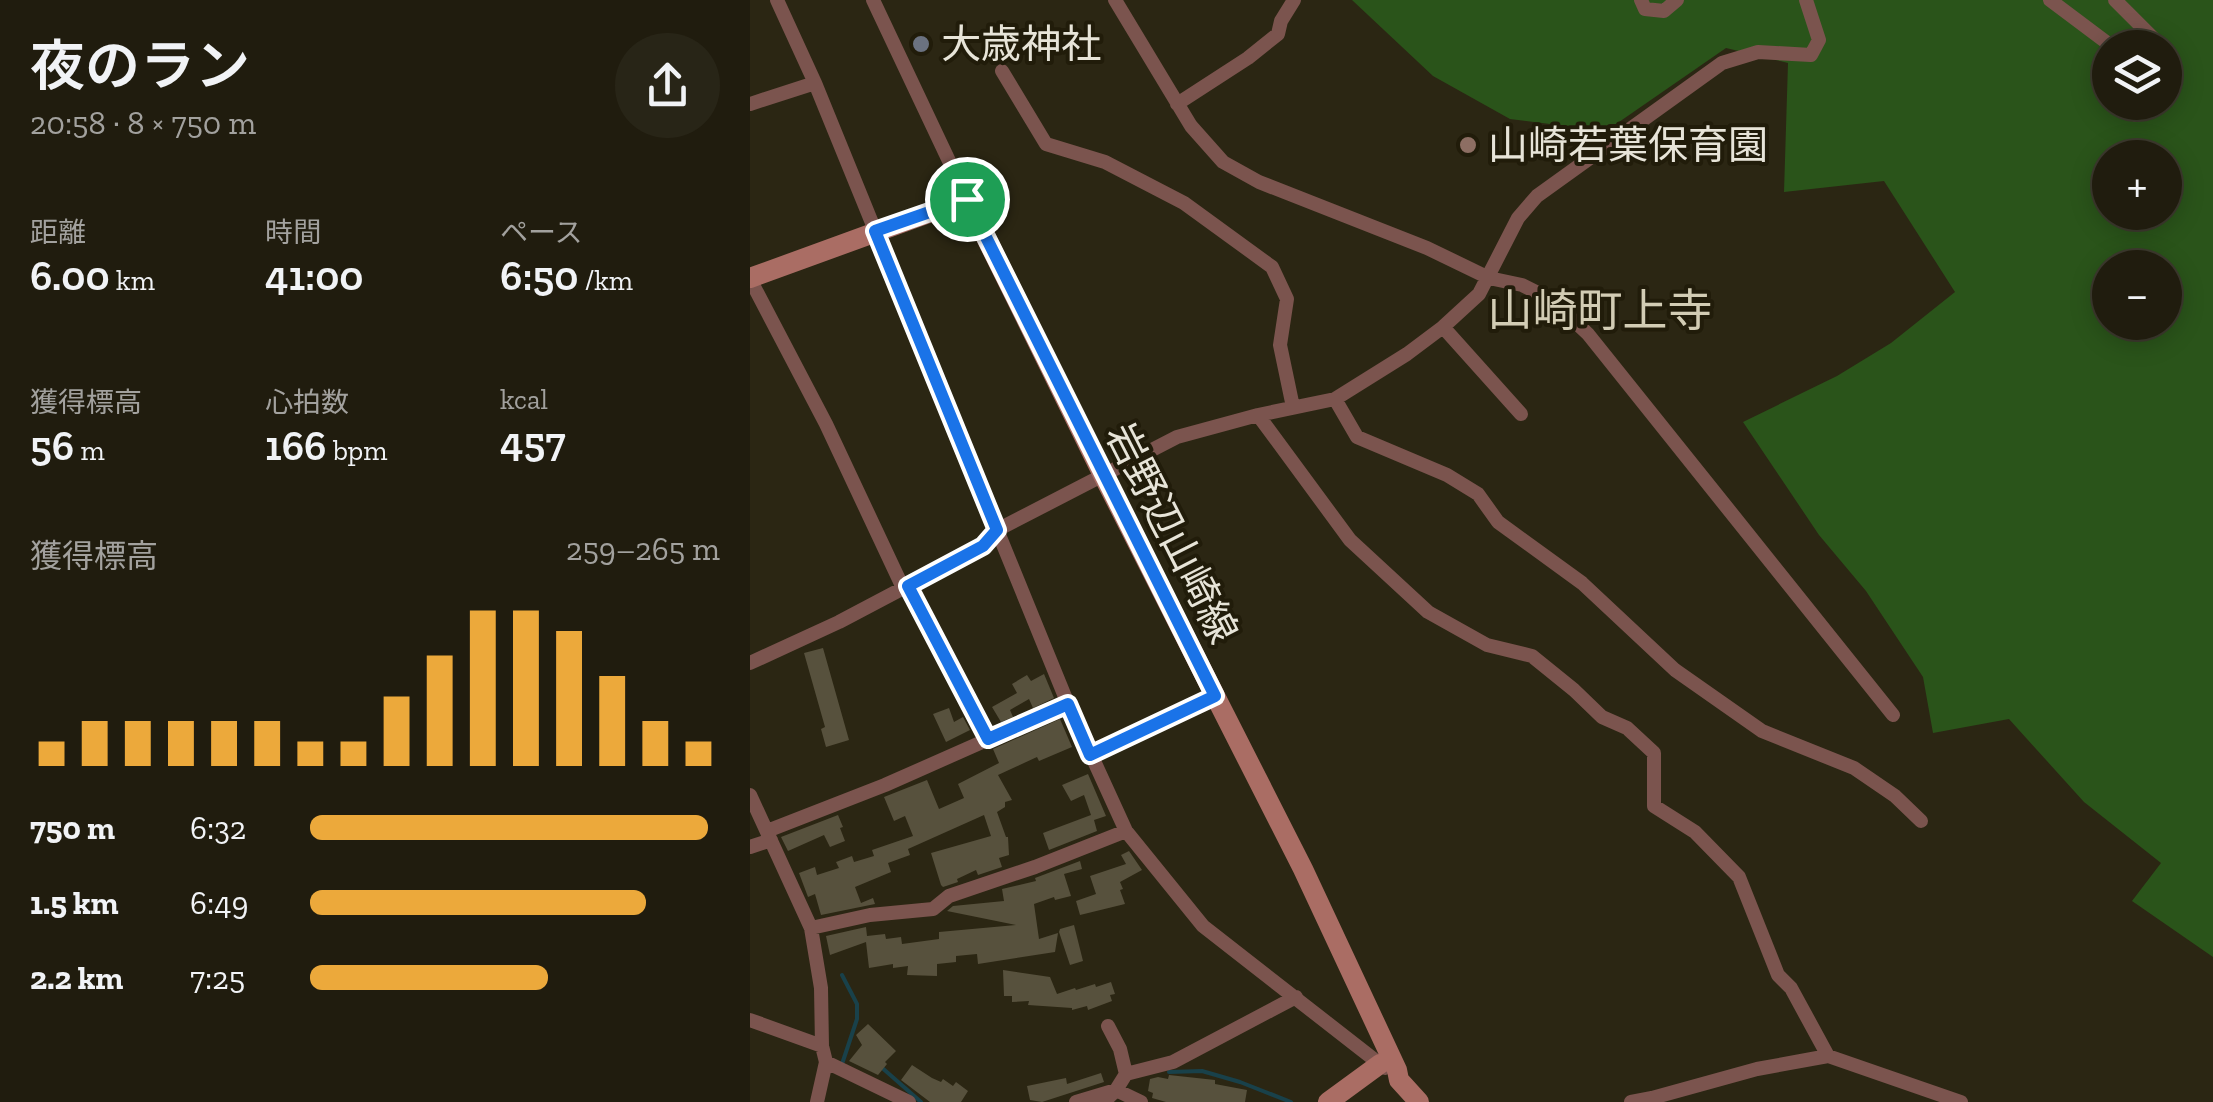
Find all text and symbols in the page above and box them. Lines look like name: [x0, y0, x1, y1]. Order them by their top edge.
place label: 大歳神社: [941, 20, 1101, 68]
map controls: [2092, 30, 2182, 340]
button: layers: [2092, 30, 2182, 120]
text: 夜のラン: [30, 33, 250, 99]
button: share: [615, 33, 720, 138]
marker: 大歳神社: [910, 33, 932, 55]
text: 20:58 · 8 × 750 m: [30, 104, 256, 142]
place label: 山崎若葉保育園: [1488, 121, 1768, 169]
marker: 山崎若葉保育園: [1457, 134, 1479, 156]
button: +: [2092, 140, 2182, 230]
pin: [925, 157, 1010, 242]
icon: arrive: [940, 172, 995, 227]
text: 距離: [30, 216, 86, 249]
text: 時間: [265, 216, 321, 249]
text: ペース: [500, 216, 583, 249]
text: 6.00: [30, 250, 110, 301]
text: 41:00: [265, 250, 364, 301]
text: 6:50: [500, 250, 578, 301]
button: −: [2092, 250, 2182, 340]
text: km: [110, 264, 155, 297]
text: /km: [578, 264, 633, 297]
district label: 山崎町上寺: [1487, 284, 1713, 338]
text: kcal: [500, 383, 548, 416]
text: 獲得標高: [30, 386, 142, 419]
text: 心拍数: [265, 386, 349, 419]
street label: 岩野辺山崎線: [1096, 415, 1248, 651]
text: 457: [500, 416, 566, 467]
text: 56: [30, 420, 74, 471]
text: 166: [265, 420, 327, 471]
text: m: [74, 434, 105, 467]
text: bpm: [327, 434, 387, 467]
text: 259–265 m: [566, 530, 720, 568]
text: 獲得標高: [30, 537, 158, 575]
text: 750 m: [30, 809, 115, 847]
text: 6:32: [190, 809, 246, 847]
text: 1.5 km: [30, 884, 119, 922]
text: 6:49: [190, 884, 248, 922]
text: 2.2 km: [30, 959, 123, 997]
text: 7:25: [190, 959, 245, 997]

